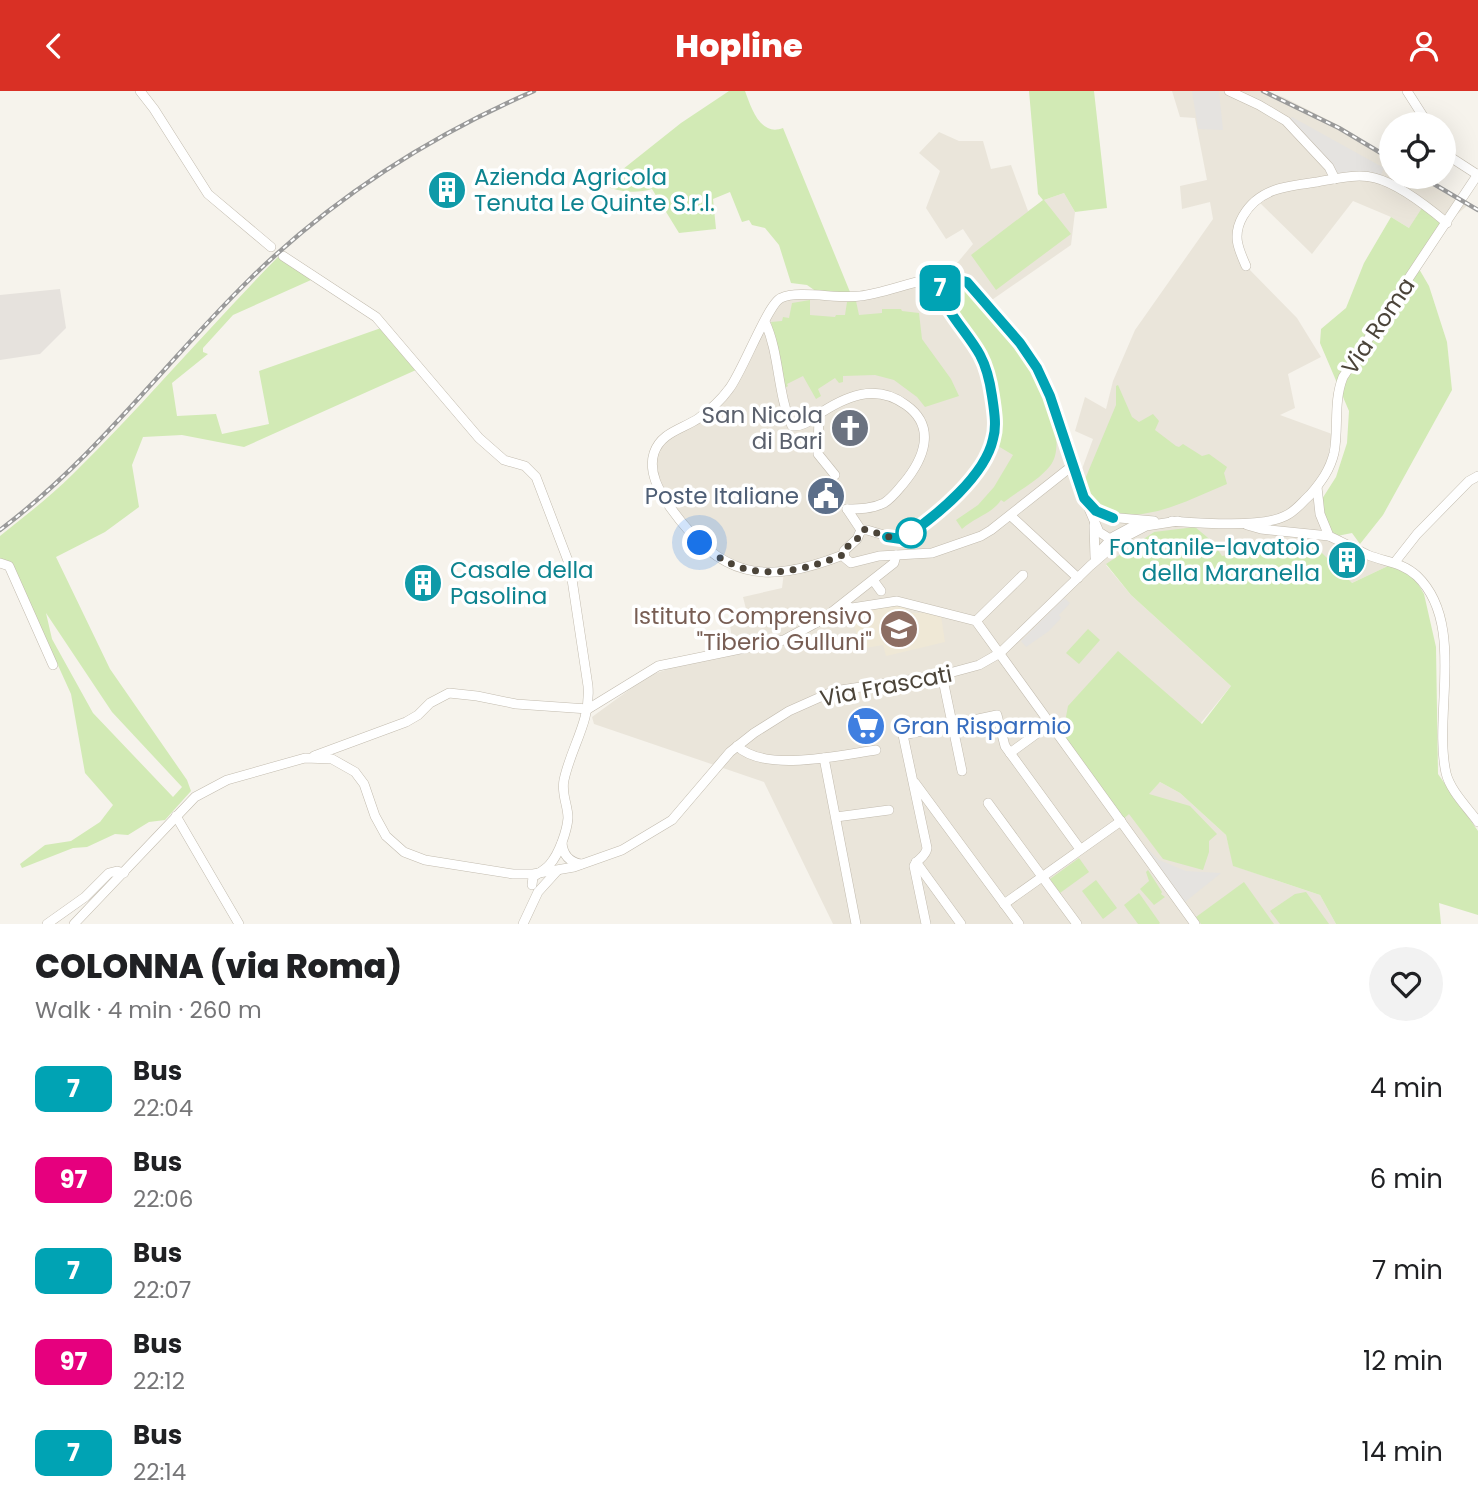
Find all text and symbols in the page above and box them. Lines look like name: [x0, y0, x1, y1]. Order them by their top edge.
text: Hopline: [675, 23, 803, 68]
icon: back: [35, 27, 73, 65]
icon: person: [1405, 27, 1443, 65]
map controls: [1379, 112, 1456, 189]
button: locate: [1379, 112, 1456, 189]
place label: Azienda Agricola Tenuta Le Quinte S.r.l.: [474, 161, 715, 219]
building icon: Azienda Agricola Tenuta Le Quinte S.r.l.: [426, 169, 468, 211]
line badge: 7: [917, 265, 963, 311]
text: 7: [934, 271, 946, 304]
street label: Via Roma: [1334, 271, 1422, 381]
place label: San Nicola di Bari: [701, 399, 823, 457]
church icon: San Nicola di Bari: [829, 407, 871, 449]
public building icon: Poste Italiane: [805, 475, 847, 517]
place label: Poste Italiane: [645, 480, 799, 512]
unlabelled marker: [896, 518, 926, 548]
your location: [682, 525, 717, 560]
place label: Fontanile-lavatoio della Maranella: [1109, 531, 1320, 589]
building icon: Fontanile-lavatoio della Maranella: [1326, 539, 1368, 581]
place label: Casale della Pasolina: [450, 554, 594, 612]
building icon: Casale della Pasolina: [402, 562, 444, 604]
place label: Istituto Comprensivo "Tiberio Gulluni": [633, 600, 872, 658]
school or university icon: Istituto Comprensivo "Tiberio Gulluni": [878, 608, 920, 650]
street label: Via Frascati: [817, 657, 955, 715]
supermarket icon: Gran Risparmio: [845, 705, 887, 747]
place label: Gran Risparmio: [893, 710, 1071, 742]
text: COLONNA (via Roma): [35, 943, 402, 990]
button: heart: [1369, 947, 1443, 1021]
text: Walk · 4 min · 260 m: [35, 994, 262, 1026]
text: Bus: [133, 1053, 182, 1089]
text: 4 min: [1370, 1070, 1443, 1106]
text: 7: [67, 1072, 80, 1105]
text: 22:04: [133, 1092, 193, 1124]
text: Bus: [133, 1144, 182, 1180]
text: 6 min: [1370, 1161, 1443, 1197]
text: 97: [60, 1163, 87, 1196]
text: 22:06: [133, 1183, 193, 1215]
text: Bus: [133, 1235, 182, 1271]
text: 7 min: [1372, 1252, 1443, 1288]
text: 7: [67, 1254, 80, 1287]
text: 22:07: [133, 1274, 191, 1306]
text: Bus: [133, 1326, 182, 1362]
text: 12 min: [1363, 1343, 1443, 1379]
text: 97: [60, 1345, 87, 1378]
text: 22:12: [133, 1365, 185, 1397]
text: Bus: [133, 1417, 182, 1453]
text: 14 min: [1362, 1434, 1443, 1470]
text: 7: [67, 1436, 80, 1469]
text: 22:14: [133, 1456, 186, 1488]

